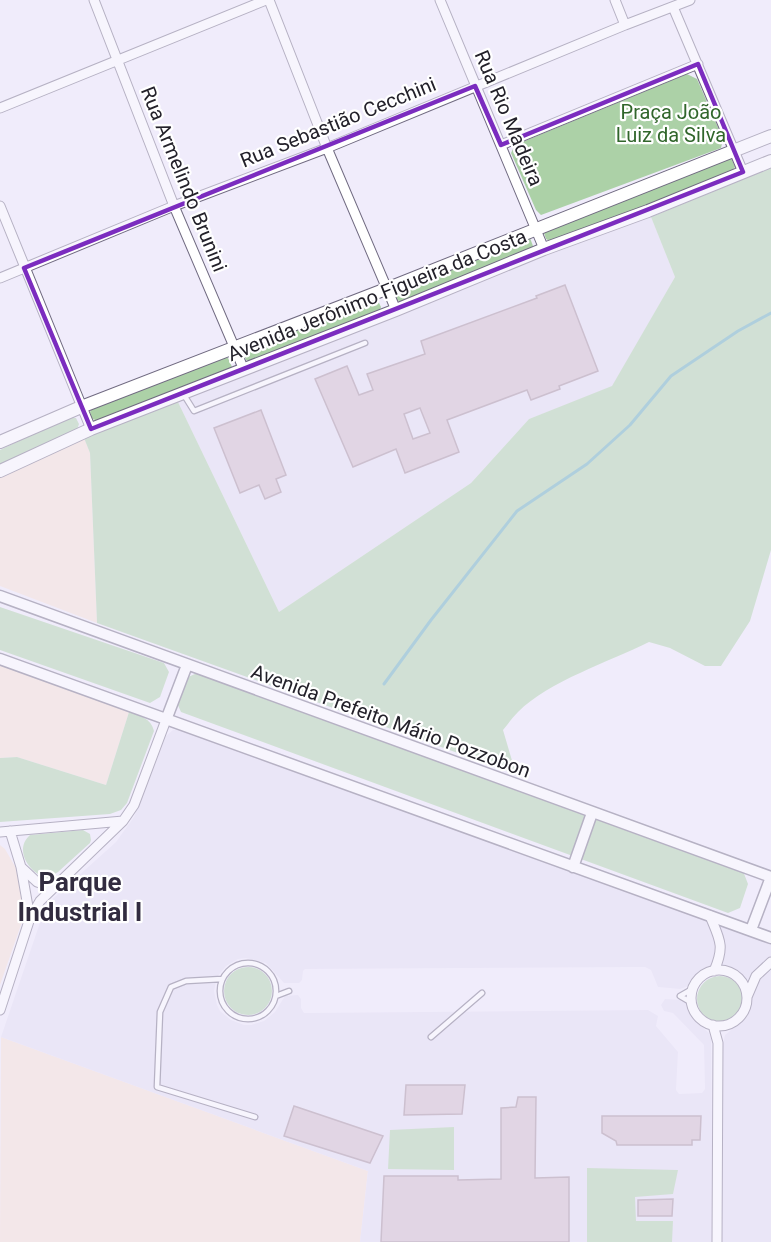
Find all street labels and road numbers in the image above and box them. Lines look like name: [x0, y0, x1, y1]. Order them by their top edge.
street label: Rua Rio Madeira: [470, 47, 548, 189]
street label: Rua Sebastião Cecchini: [237, 72, 439, 172]
street label: Rua Armelindo Brunini: [136, 83, 232, 275]
street label: Avenida Jerônimo Figueira da Costa: [224, 224, 530, 366]
street label: Avenida Prefeito Mário Pozzobon: [248, 659, 534, 783]

